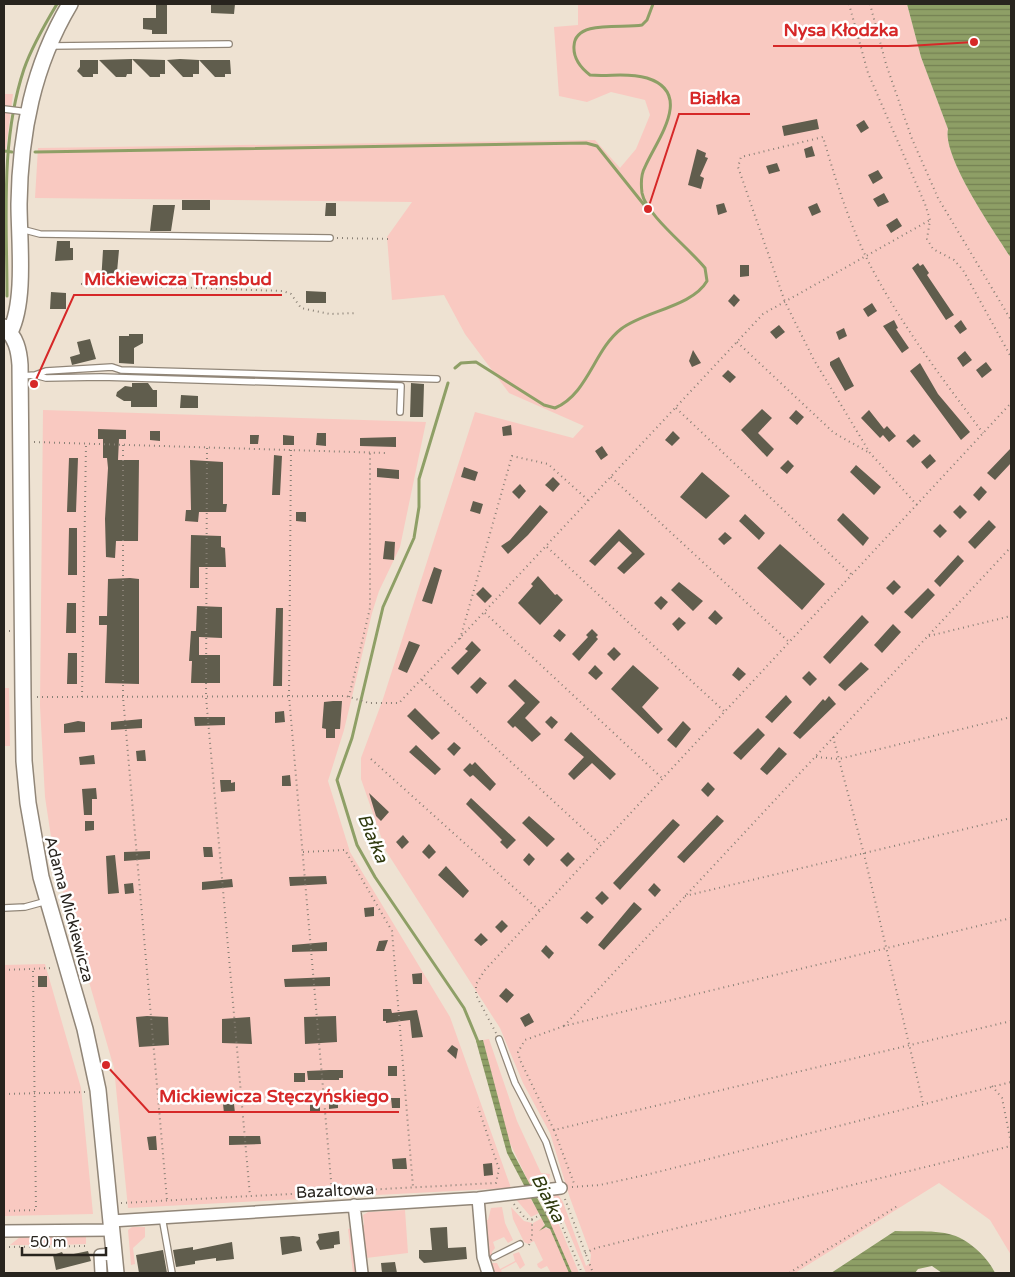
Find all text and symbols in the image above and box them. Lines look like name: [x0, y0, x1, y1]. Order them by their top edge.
callout: Nysa Kłodzka: [773, 13, 908, 46]
text: Nysa Kłodzka: [783, 19, 899, 41]
callout: Białka: [679, 81, 750, 114]
text: Białka: [689, 87, 741, 109]
callout: Mickiewicza Transbud: [74, 262, 282, 295]
text: Mickiewicza Transbud: [84, 268, 272, 290]
water label: Białka: [353, 810, 393, 867]
street label: Adama Mickiewicza: [40, 834, 98, 984]
callout: Mickiewicza Stęczyńskiego: [149, 1079, 399, 1112]
text: Mickiewicza Stęczyńskiego: [159, 1085, 389, 1107]
water label: Białka: [527, 1170, 570, 1227]
street label: Bazaltowa: [295, 1179, 375, 1203]
scale bar: [22, 1224, 106, 1256]
text: 50 m: [30, 1233, 67, 1251]

